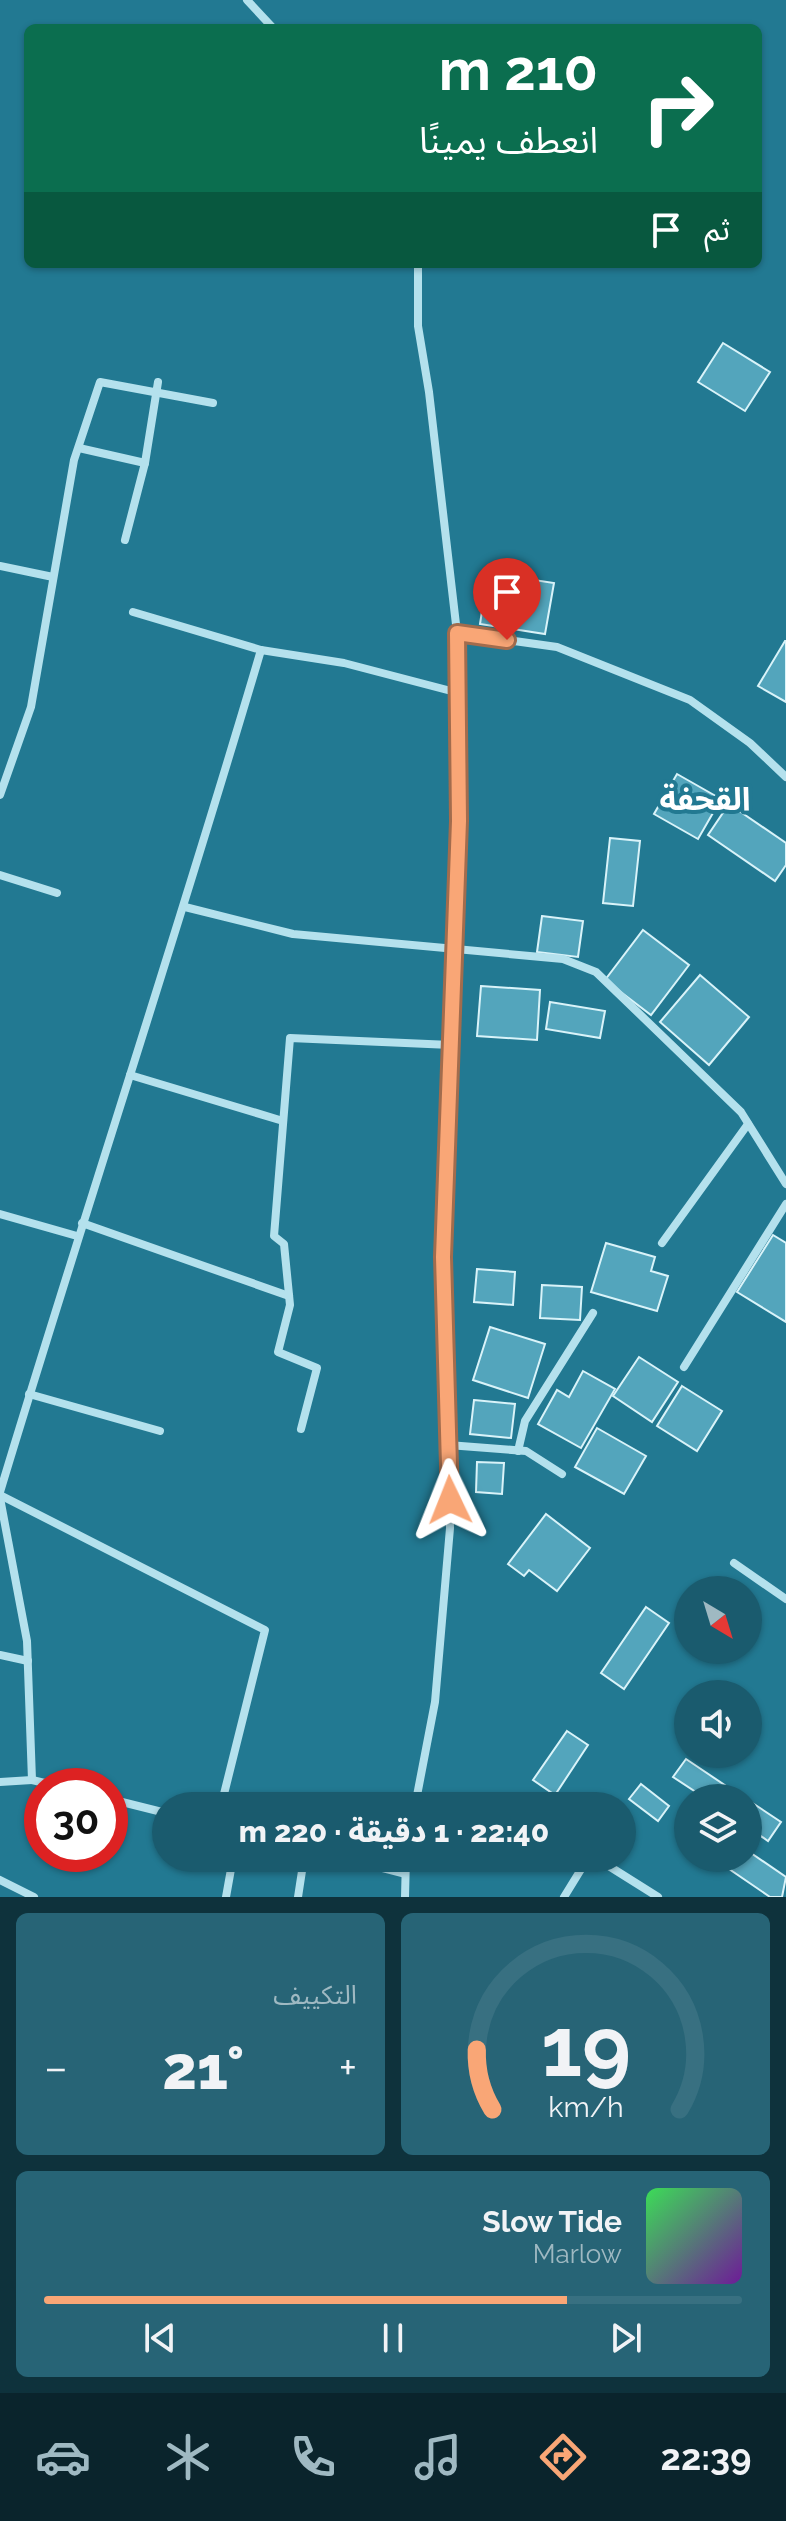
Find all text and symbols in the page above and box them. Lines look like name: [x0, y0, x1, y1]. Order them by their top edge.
text: 210 m: [439, 37, 598, 103]
icon: right: [626, 56, 730, 160]
text: انعطف يمينًا: [419, 119, 598, 161]
icon: arrive: [644, 208, 688, 252]
text: ثم: [704, 212, 730, 247]
pin: [473, 558, 541, 640]
icon: arrive: [485, 570, 529, 614]
district label: القحفة: [660, 780, 750, 817]
position arrow: [408, 1458, 492, 1542]
north arrow: [674, 1576, 762, 1664]
map controls: [674, 1576, 762, 1872]
button: sound: [674, 1680, 762, 1768]
speed limit sign: 30: [24, 1768, 128, 1872]
button: layers: [674, 1784, 762, 1872]
text: 22:40 · 1 دقيقة · 220 m: [239, 1814, 549, 1849]
text: التكييف: [273, 1980, 357, 2010]
text: 19: [540, 1998, 631, 2095]
text: 21°: [162, 2033, 244, 2103]
text: −: [44, 2042, 68, 2093]
text: +: [339, 2042, 357, 2093]
text: km/h: [548, 2090, 623, 2124]
text: Slow Tide: [482, 2204, 622, 2239]
text: Marlow: [533, 2239, 622, 2269]
icon: previous: [138, 2316, 182, 2360]
icon: pause: [371, 2316, 415, 2360]
icon: next: [604, 2316, 648, 2360]
icon: car: [35, 2429, 91, 2485]
icon: climate: [160, 2429, 216, 2485]
icon: phone: [285, 2429, 341, 2485]
icon: music: [410, 2429, 466, 2485]
icon: directions: [535, 2429, 591, 2485]
text: 22:39: [661, 2436, 751, 2478]

